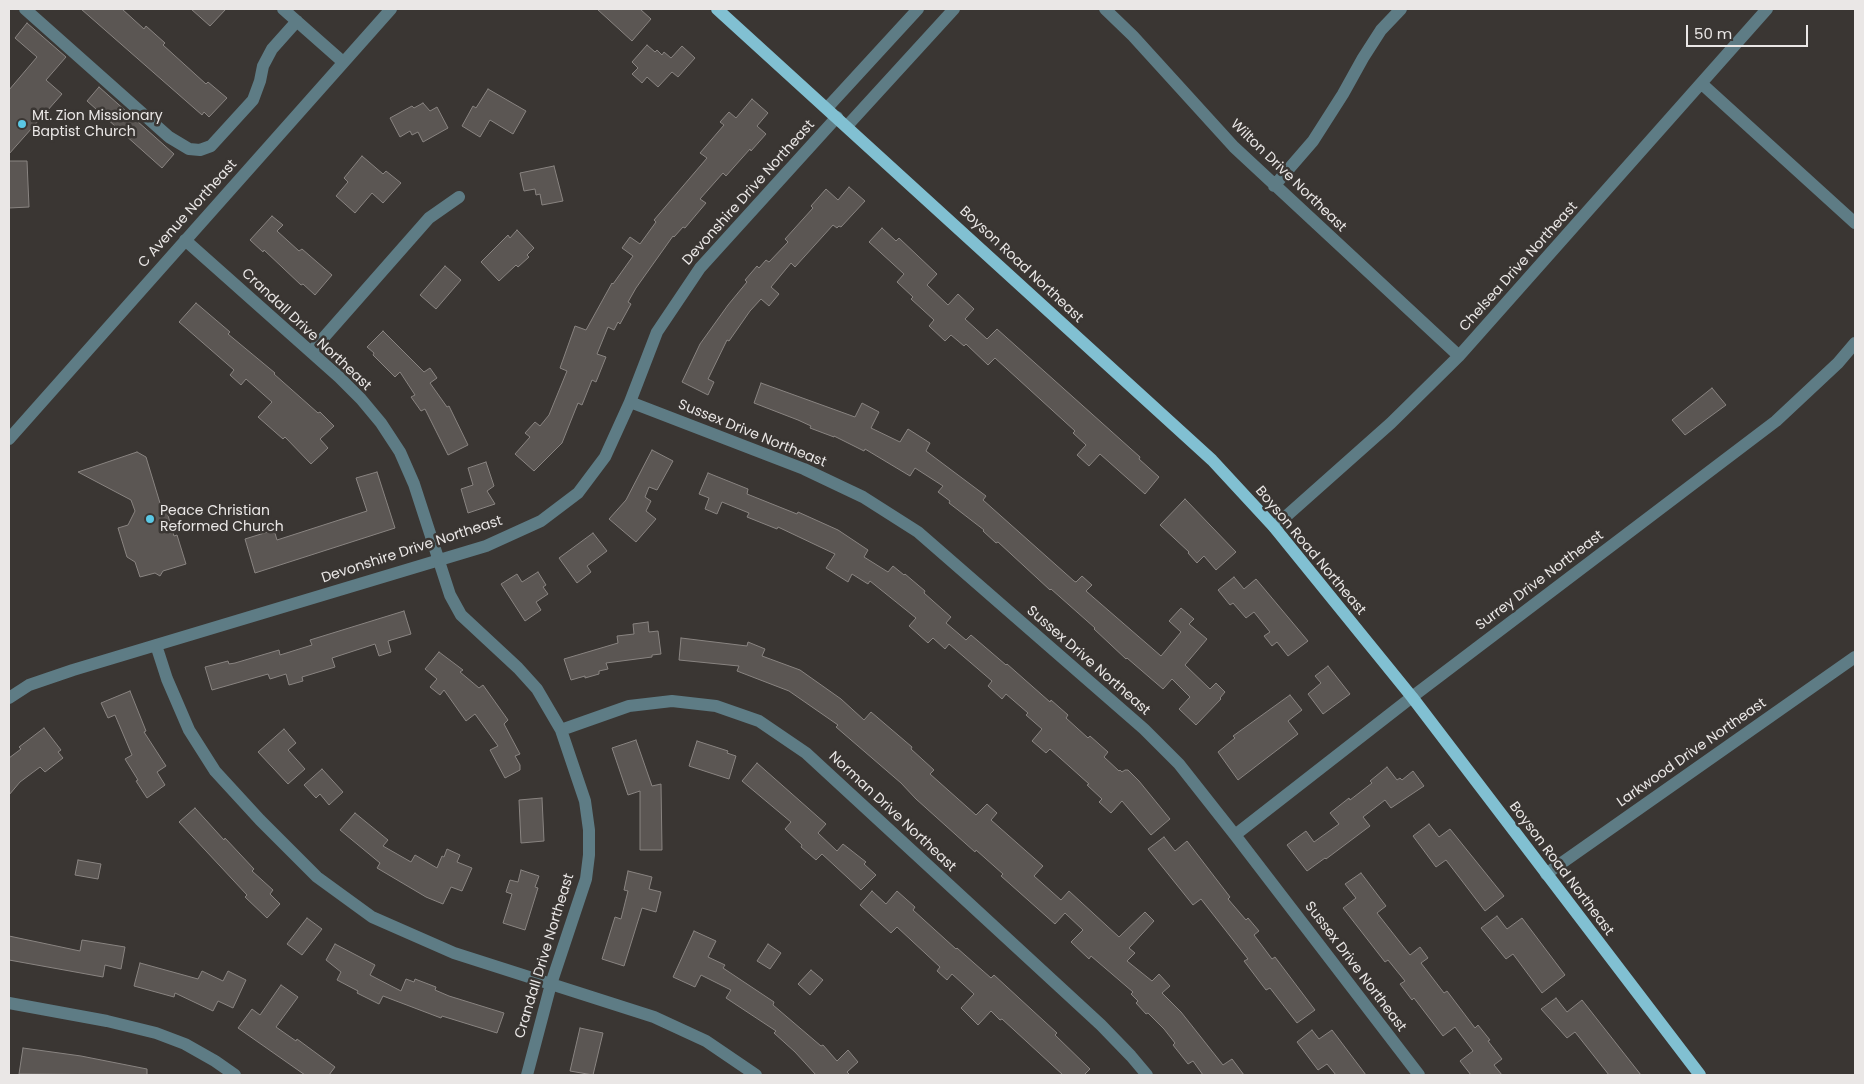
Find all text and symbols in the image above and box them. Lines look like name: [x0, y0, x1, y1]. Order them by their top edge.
scale bar: [1689, 15, 1812, 47]
text: 50 m: [1694, 23, 1732, 44]
place label: Mt. Zion Missionary Baptist Church: [32, 108, 163, 140]
street label: Wilton Drive Northeast: [1226, 116, 1350, 236]
street label: Devonshire Drive Northeast: [679, 117, 819, 269]
marker: Mt. Zion Missionary Baptist Church: [16, 118, 28, 130]
street label: C Avenue Northeast: [135, 157, 241, 271]
street label: Chelsea Drive Northeast: [1456, 199, 1582, 335]
street label: Boyson Road Northeast: [956, 203, 1086, 327]
street label: Crandall Drive Northeast: [238, 265, 374, 395]
street label: Sussex Drive Northeast: [675, 397, 829, 471]
street label: Boyson Road Northeast: [1251, 483, 1369, 619]
place label: Peace Christian Reformed Church: [160, 503, 284, 536]
marker: Peace Christian Reformed Church: [144, 513, 156, 525]
street label: Devonshire Drive Northeast: [319, 513, 505, 587]
street label: Surrey Drive Northeast: [1473, 528, 1607, 634]
street label: Sussex Drive Northeast: [1023, 603, 1153, 719]
street label: Larkwood Drive Northeast: [1614, 695, 1770, 811]
street label: Norman Drive Northeast: [825, 749, 959, 875]
street label: Boyson Road Northeast: [1505, 799, 1617, 939]
street label: Crandall Drive Northeast: [512, 872, 578, 1040]
street label: Sussex Drive Northeast: [1301, 899, 1409, 1035]

